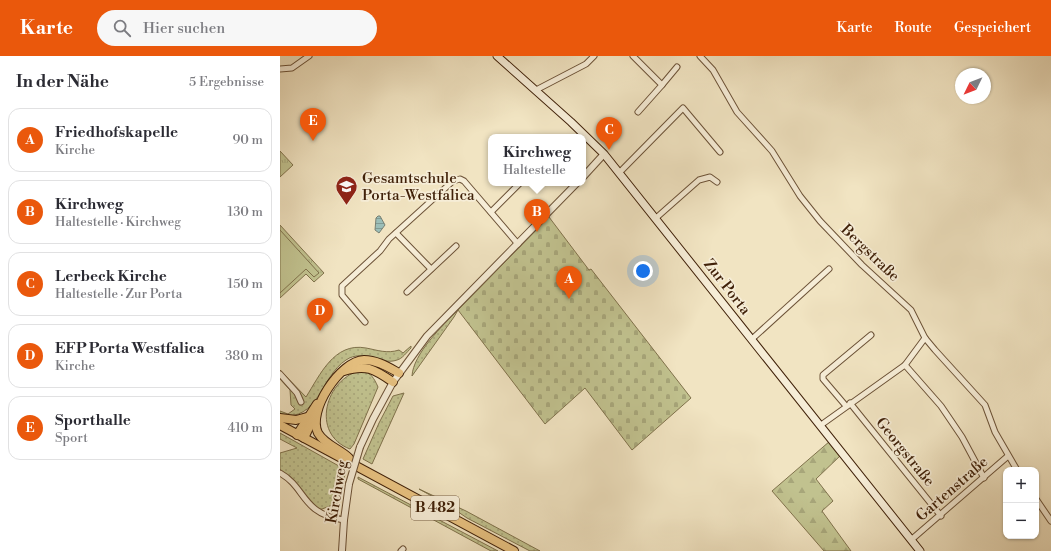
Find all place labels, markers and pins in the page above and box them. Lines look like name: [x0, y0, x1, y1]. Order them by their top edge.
pin: E: [300, 108, 326, 141]
pin: C: [596, 117, 622, 150]
place label: Gesamtschule Porta-Westfalica: [362, 169, 475, 205]
school or university icon: Gesamtschule Porta-Westfalica: [333, 174, 359, 207]
pin: B: [524, 199, 550, 232]
pin: A: [556, 266, 582, 299]
pin: D: [307, 298, 333, 331]

